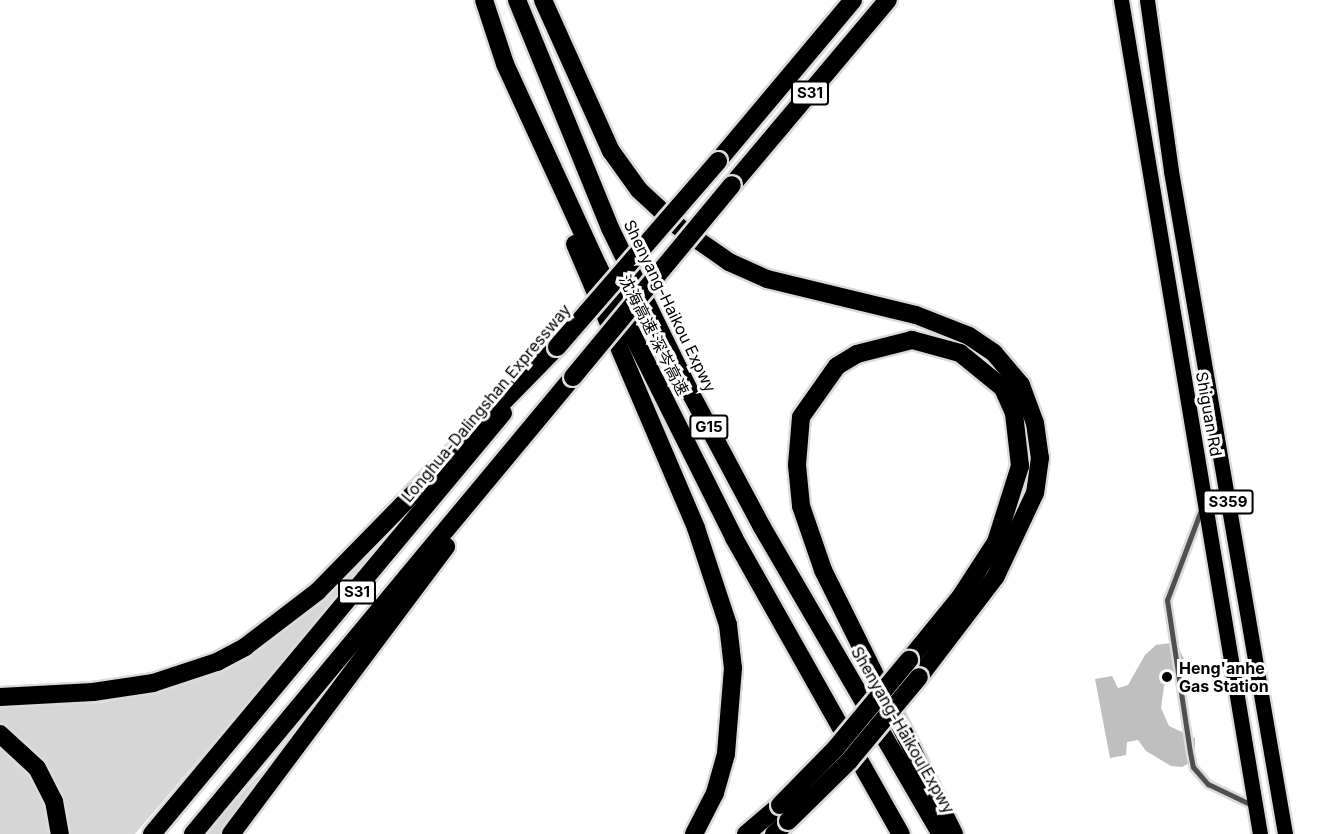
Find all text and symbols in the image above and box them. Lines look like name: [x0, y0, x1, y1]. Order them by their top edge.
road number: S31: [790, 81, 830, 105]
street label: Shenyang-Haikou Expwy: [620, 217, 720, 395]
street label: 沈海高速 深岑高速: [615, 272, 693, 398]
street label: Longhua-Dalingshan Expressway: [397, 300, 575, 506]
street label: Shiguan Rd: [1192, 370, 1226, 458]
road number: G15: [688, 415, 730, 439]
road number: S359: [1202, 490, 1254, 514]
road number: S31: [338, 580, 376, 604]
street label: Shenyang-Haikou Expwy: [847, 643, 959, 817]
place label: Heng'anhe Gas Station: [1179, 658, 1269, 696]
marker: Heng'anhe Gas Station: [1160, 670, 1174, 684]

